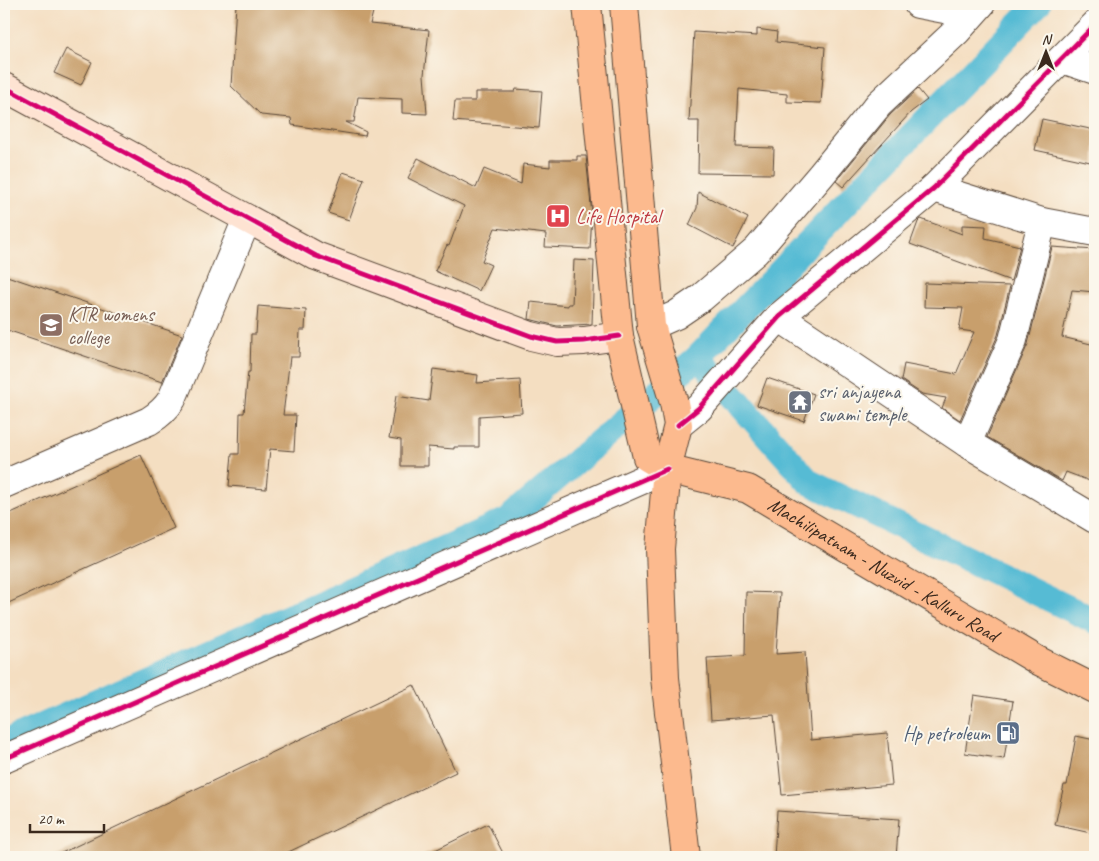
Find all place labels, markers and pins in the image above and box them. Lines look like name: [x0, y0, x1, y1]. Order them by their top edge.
hospital icon: Life Hospital: [545, 203, 571, 229]
place label: Life Hospital: [576, 204, 664, 229]
place label: KTR womens college: [68, 302, 156, 350]
school or university icon: KTR womens college: [38, 312, 64, 338]
place label: sri anjayena swami temple: [818, 379, 908, 427]
temple icon: sri anjayena swami temple: [787, 389, 813, 415]
fuel station icon: Hp petroleum: [995, 720, 1021, 746]
place label: Hp petroleum: [903, 721, 991, 746]

